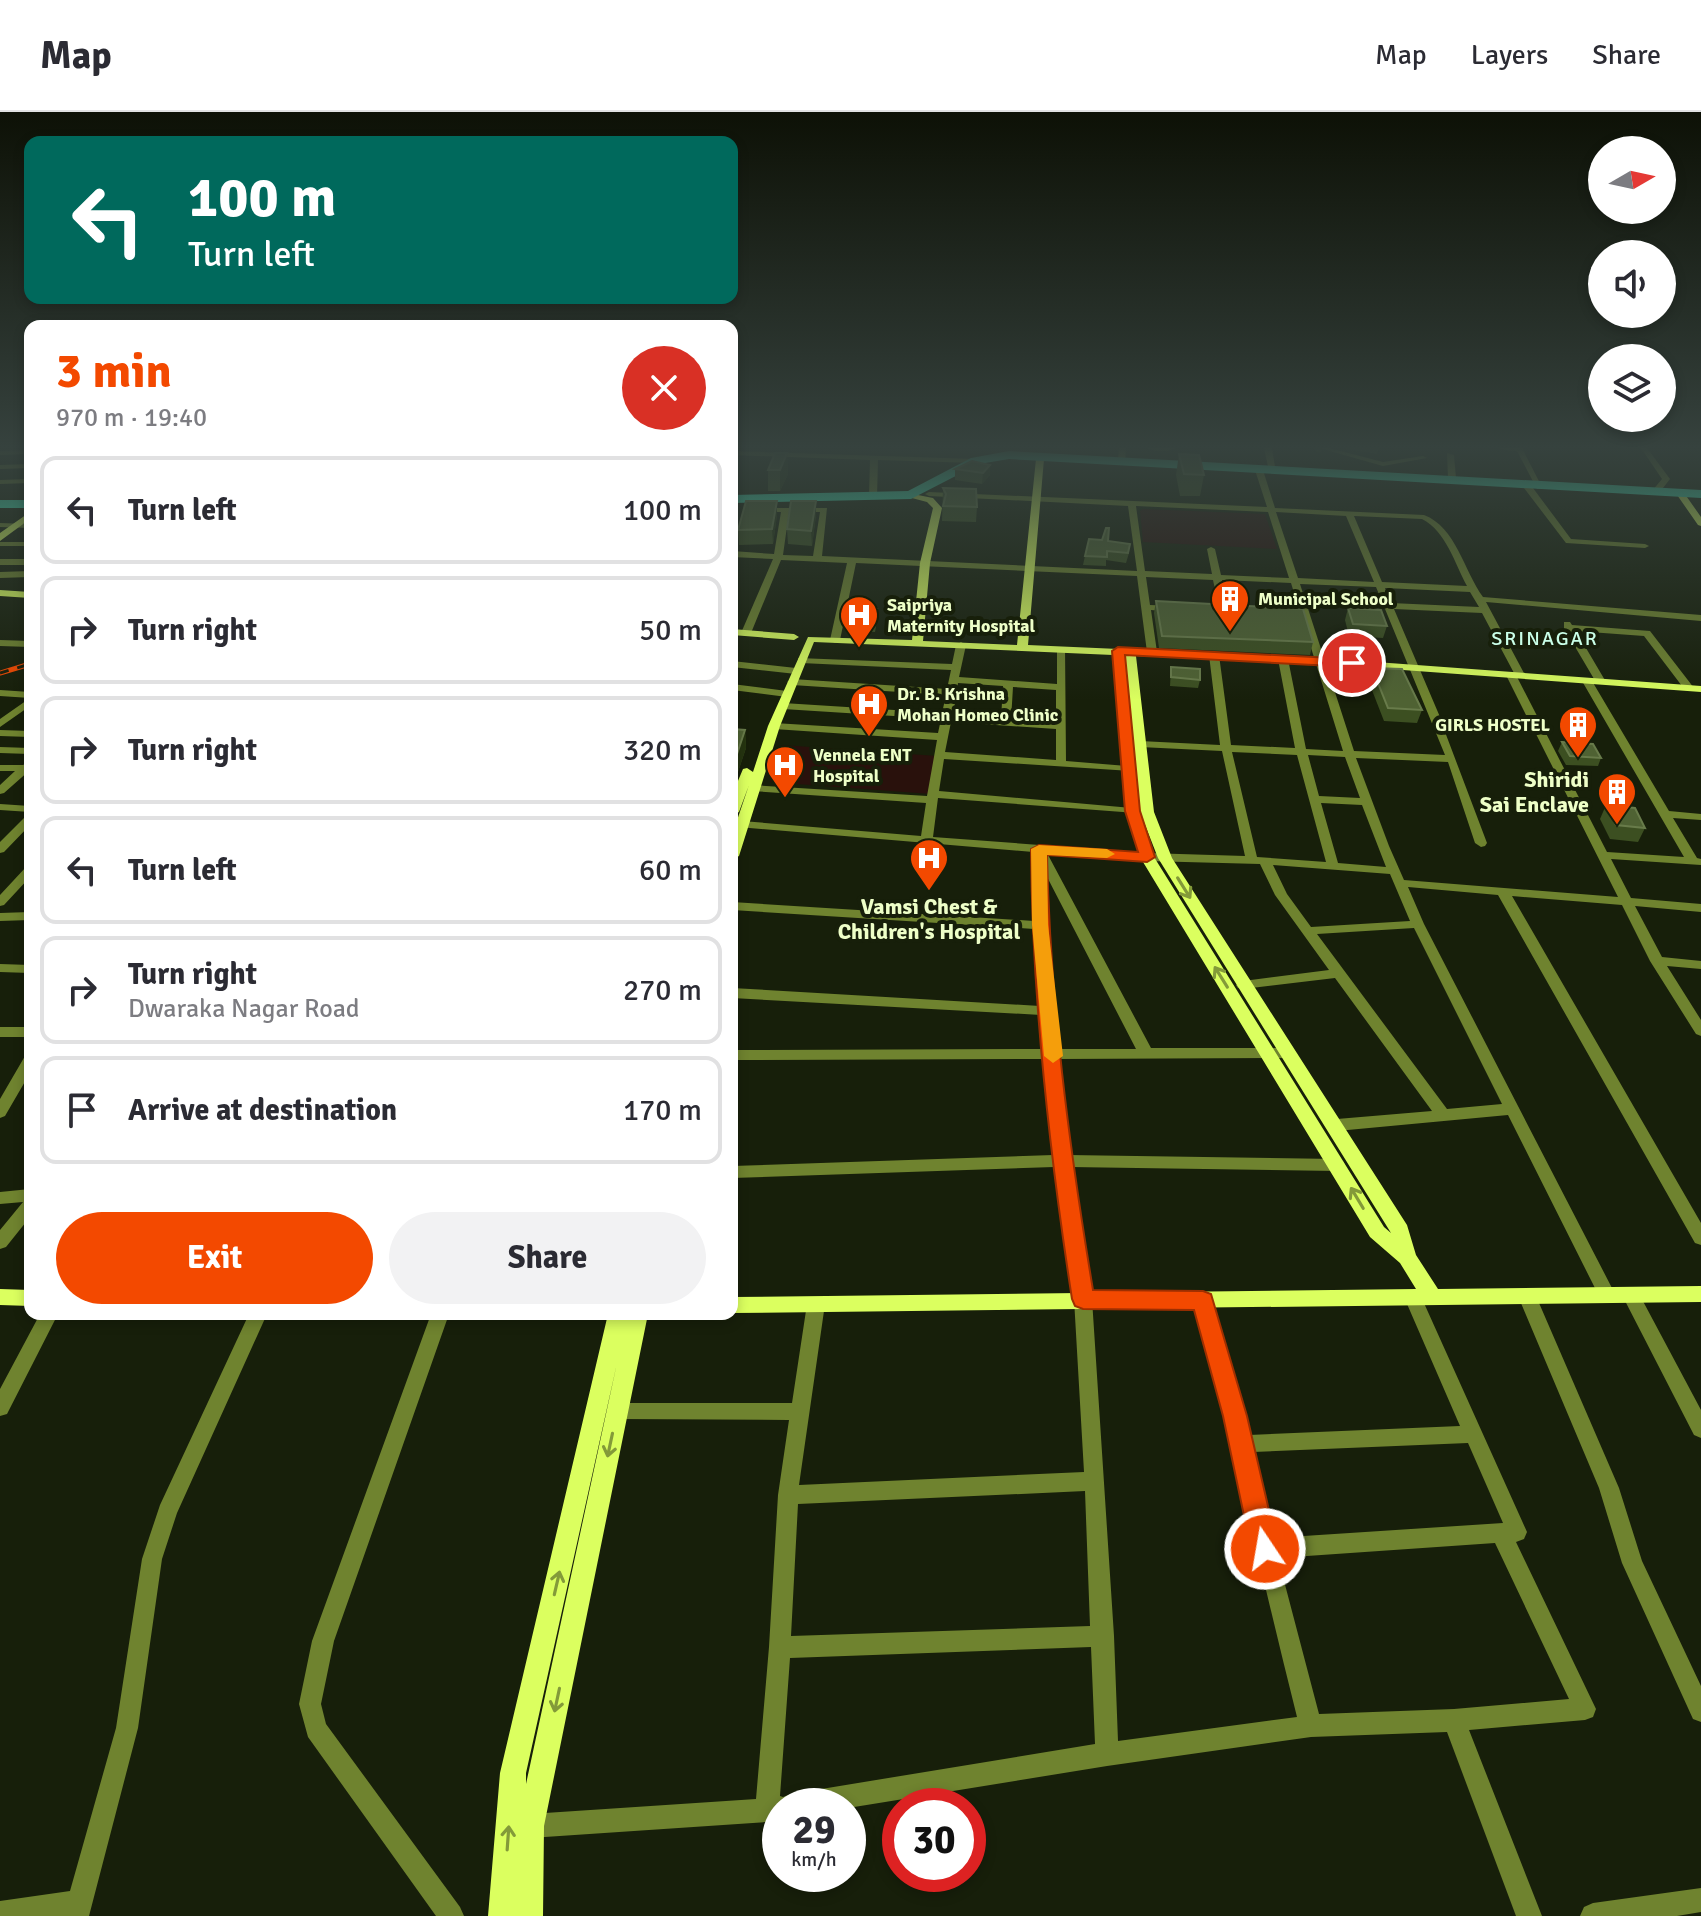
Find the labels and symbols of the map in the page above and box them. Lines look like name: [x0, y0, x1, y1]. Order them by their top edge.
north arrow: [1588, 136, 1676, 224]
building icon: Municipal School: [1209, 578, 1251, 633]
place label: Municipal School: [1258, 588, 1394, 610]
hospital icon: Saipriya Maternity Hospital: [838, 594, 880, 649]
place label: Saipriya Maternity Hospital: [887, 594, 1035, 637]
district label: SRINAGAR: [1491, 626, 1599, 651]
pin: [1318, 629, 1386, 697]
hospital icon: Dr. B. Krishna Mohan Homeo Clinic: [848, 683, 890, 738]
place label: Dr. B. Krishna Mohan Homeo Clinic: [897, 683, 1059, 726]
building icon: GIRLS HOSTEL: [1557, 704, 1599, 759]
place label: GIRLS HOSTEL: [1435, 714, 1551, 736]
hospital icon: Vennela ENT Hospital: [764, 744, 806, 799]
place label: Vennela ENT Hospital: [813, 744, 912, 787]
place label: Shiridi Sai Enclave: [1480, 766, 1589, 818]
building icon: Shiridi Sai Enclave: [1596, 771, 1638, 826]
hospital icon: Vamsi Chest & Children's Hospital: [908, 837, 950, 892]
one-way arrow: [1176, 876, 1192, 899]
place label: Vamsi Chest & Children's Hospital: [838, 893, 1020, 945]
one-way arrow: [1212, 966, 1228, 989]
one-way arrow: [1349, 1187, 1365, 1210]
one-way arrow: [602, 1432, 617, 1457]
position arrow: [1223, 1507, 1307, 1591]
one-way arrow: [550, 1571, 565, 1597]
one-way arrow: [549, 1686, 564, 1712]
speed limit sign: 30: [882, 1788, 986, 1892]
one-way arrow: [501, 1825, 516, 1852]

